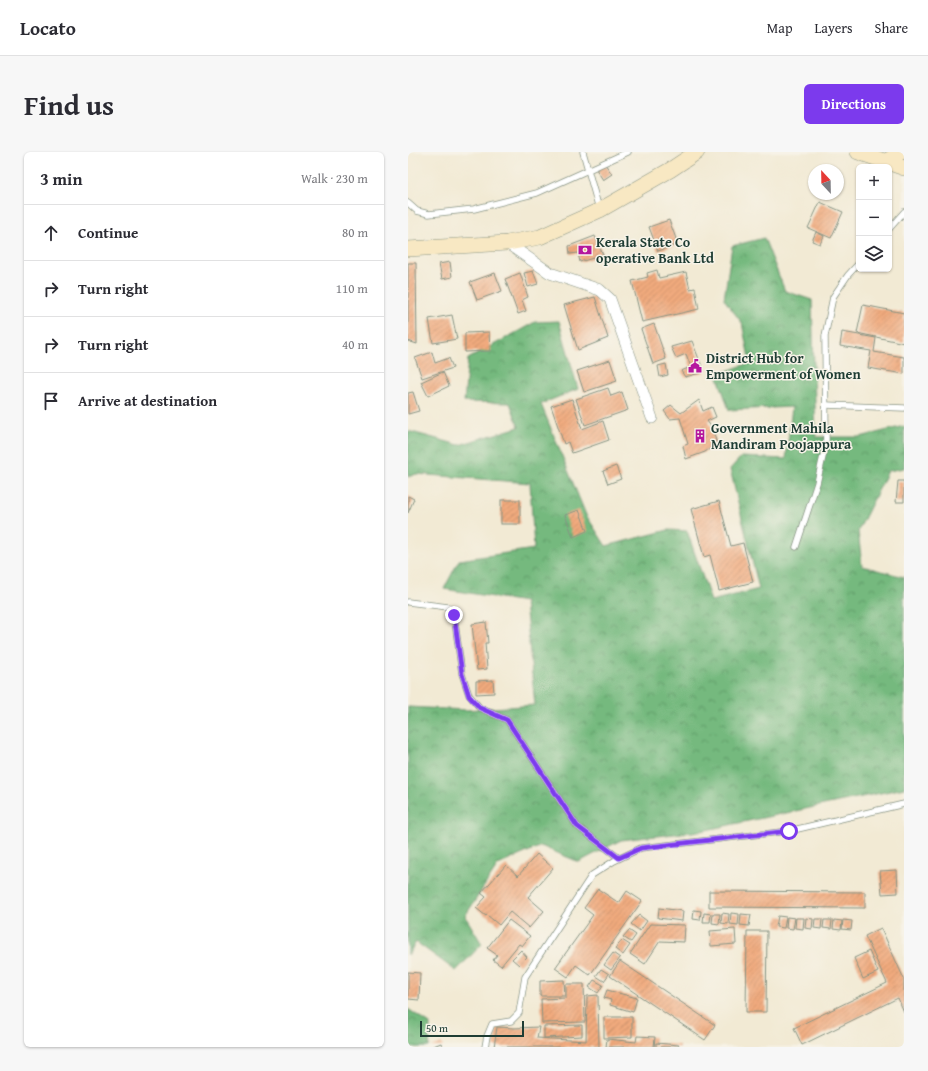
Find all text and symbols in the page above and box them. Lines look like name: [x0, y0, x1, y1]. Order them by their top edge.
text: Locato: [20, 14, 76, 42]
text: Map: [767, 18, 793, 38]
text: Layers: [815, 18, 853, 38]
text: Share: [875, 18, 908, 38]
text: Find us: [24, 84, 114, 125]
button: Directions: [804, 84, 904, 124]
north arrow: [808, 164, 844, 200]
map controls: [856, 164, 892, 272]
button: +: [856, 164, 892, 200]
text: 3 min: [40, 166, 82, 191]
text: Walk · 230 m: [301, 169, 368, 188]
button: −: [856, 200, 892, 236]
icon: ahead: [40, 222, 62, 244]
text: Continue: [78, 222, 139, 243]
text: 80 m: [342, 223, 368, 242]
place label: Kerala State Co operative Bank Ltd: [596, 232, 714, 268]
button: layers: [856, 236, 892, 272]
bank icon: Kerala State Co operative Bank Ltd: [577, 242, 593, 258]
icon: right: [40, 278, 62, 300]
text: Turn right: [78, 278, 149, 299]
text: 110 m: [336, 279, 368, 298]
icon: right: [40, 334, 62, 356]
text: Turn right: [78, 334, 149, 355]
text: 40 m: [342, 335, 368, 354]
place label: District Hub for Empowerment of Women: [706, 348, 861, 384]
public building icon: District Hub for Empowerment of Women: [687, 358, 703, 374]
icon: arrive: [40, 390, 62, 412]
text: Arrive at destination: [78, 390, 217, 411]
place label: Government Mahila Mandiram Poojappura: [711, 418, 852, 454]
building icon: Government Mahila Mandiram Poojappura: [692, 428, 708, 444]
route end: [445, 606, 463, 624]
route start: [780, 822, 798, 840]
scale bar: [420, 1019, 524, 1038]
text: 50 m: [426, 1020, 448, 1036]

